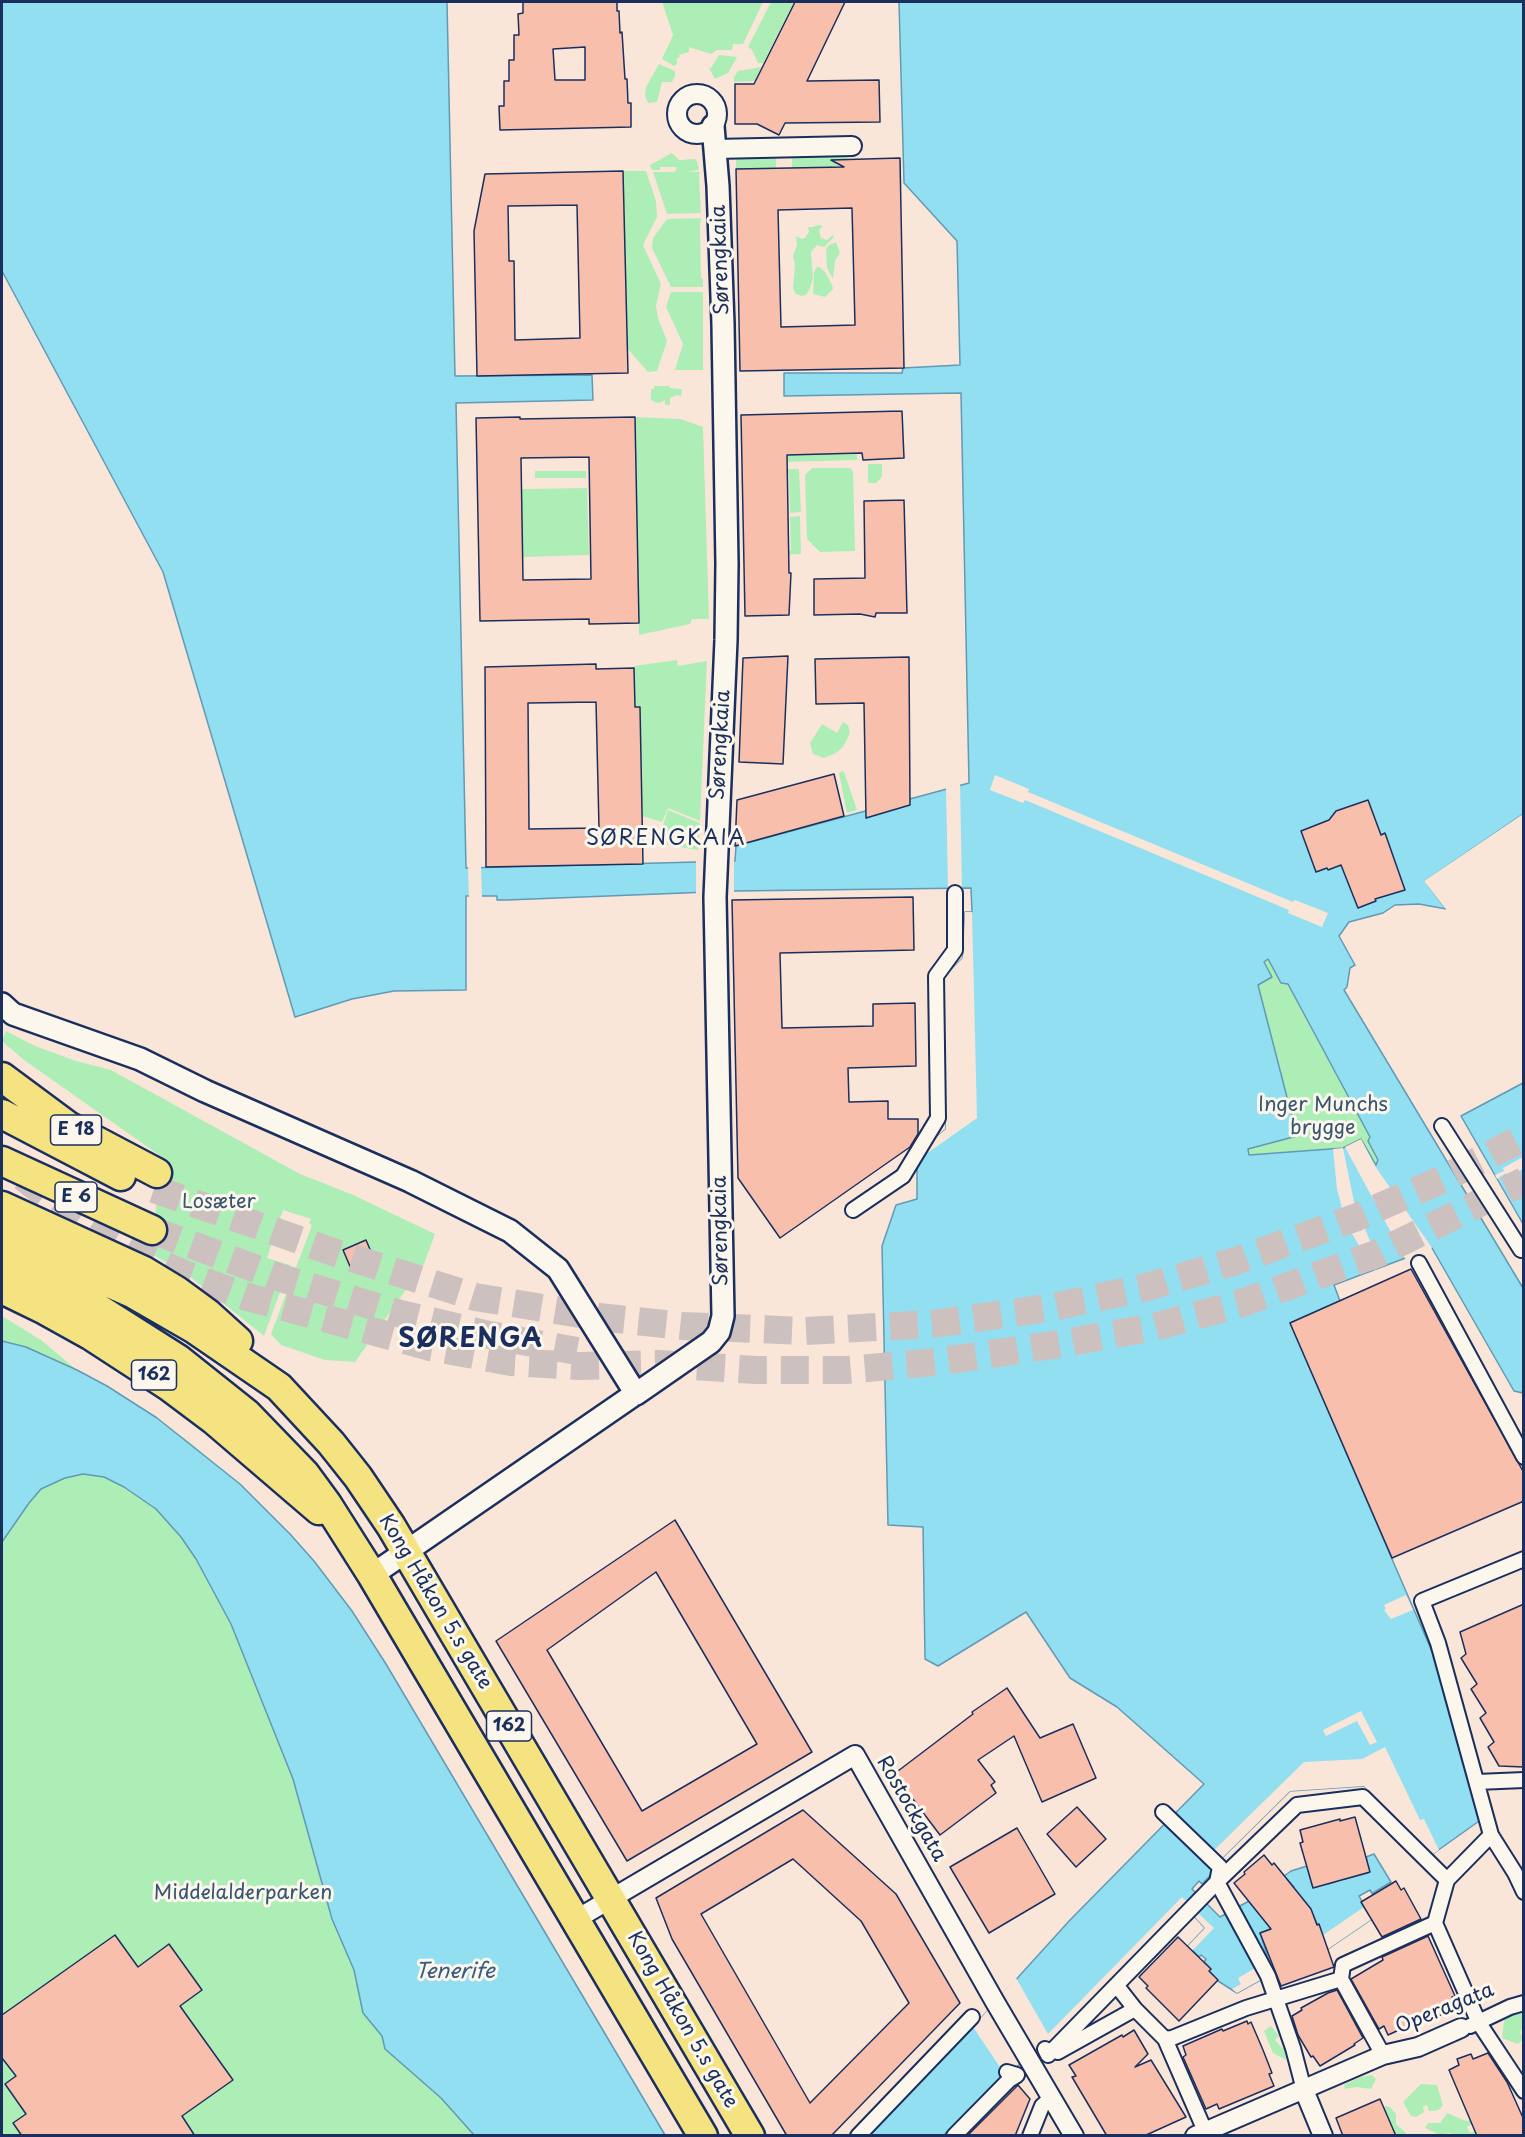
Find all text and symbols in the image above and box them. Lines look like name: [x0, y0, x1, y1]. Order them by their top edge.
street label: Sørengkaia: [707, 204, 735, 316]
street label: Sørengkaia: [706, 689, 736, 801]
district label: SØRENGKAIA: [586, 826, 746, 852]
park label: Inger Munchs brygge: [1258, 1093, 1388, 1140]
road number: E 18: [50, 1115, 101, 1145]
street label: Sørengkaia: [708, 1176, 734, 1286]
road number: E 6: [55, 1182, 97, 1212]
park label: Losæter: [182, 1190, 256, 1214]
district label: SØRENGA: [399, 1324, 543, 1356]
road number: 162: [132, 1360, 176, 1390]
street label: Kong Håkon 5.s gate: [373, 1510, 497, 1694]
road number: 162: [486, 1711, 532, 1741]
street label: Rostockgata: [871, 1752, 951, 1866]
park label: Middelalderparken: [154, 1881, 332, 1905]
street label: Kong Håkon 5.s gate: [622, 1927, 742, 2113]
water label: Tenerife: [415, 1959, 495, 1985]
street label: Operagata: [1392, 1978, 1498, 2040]

